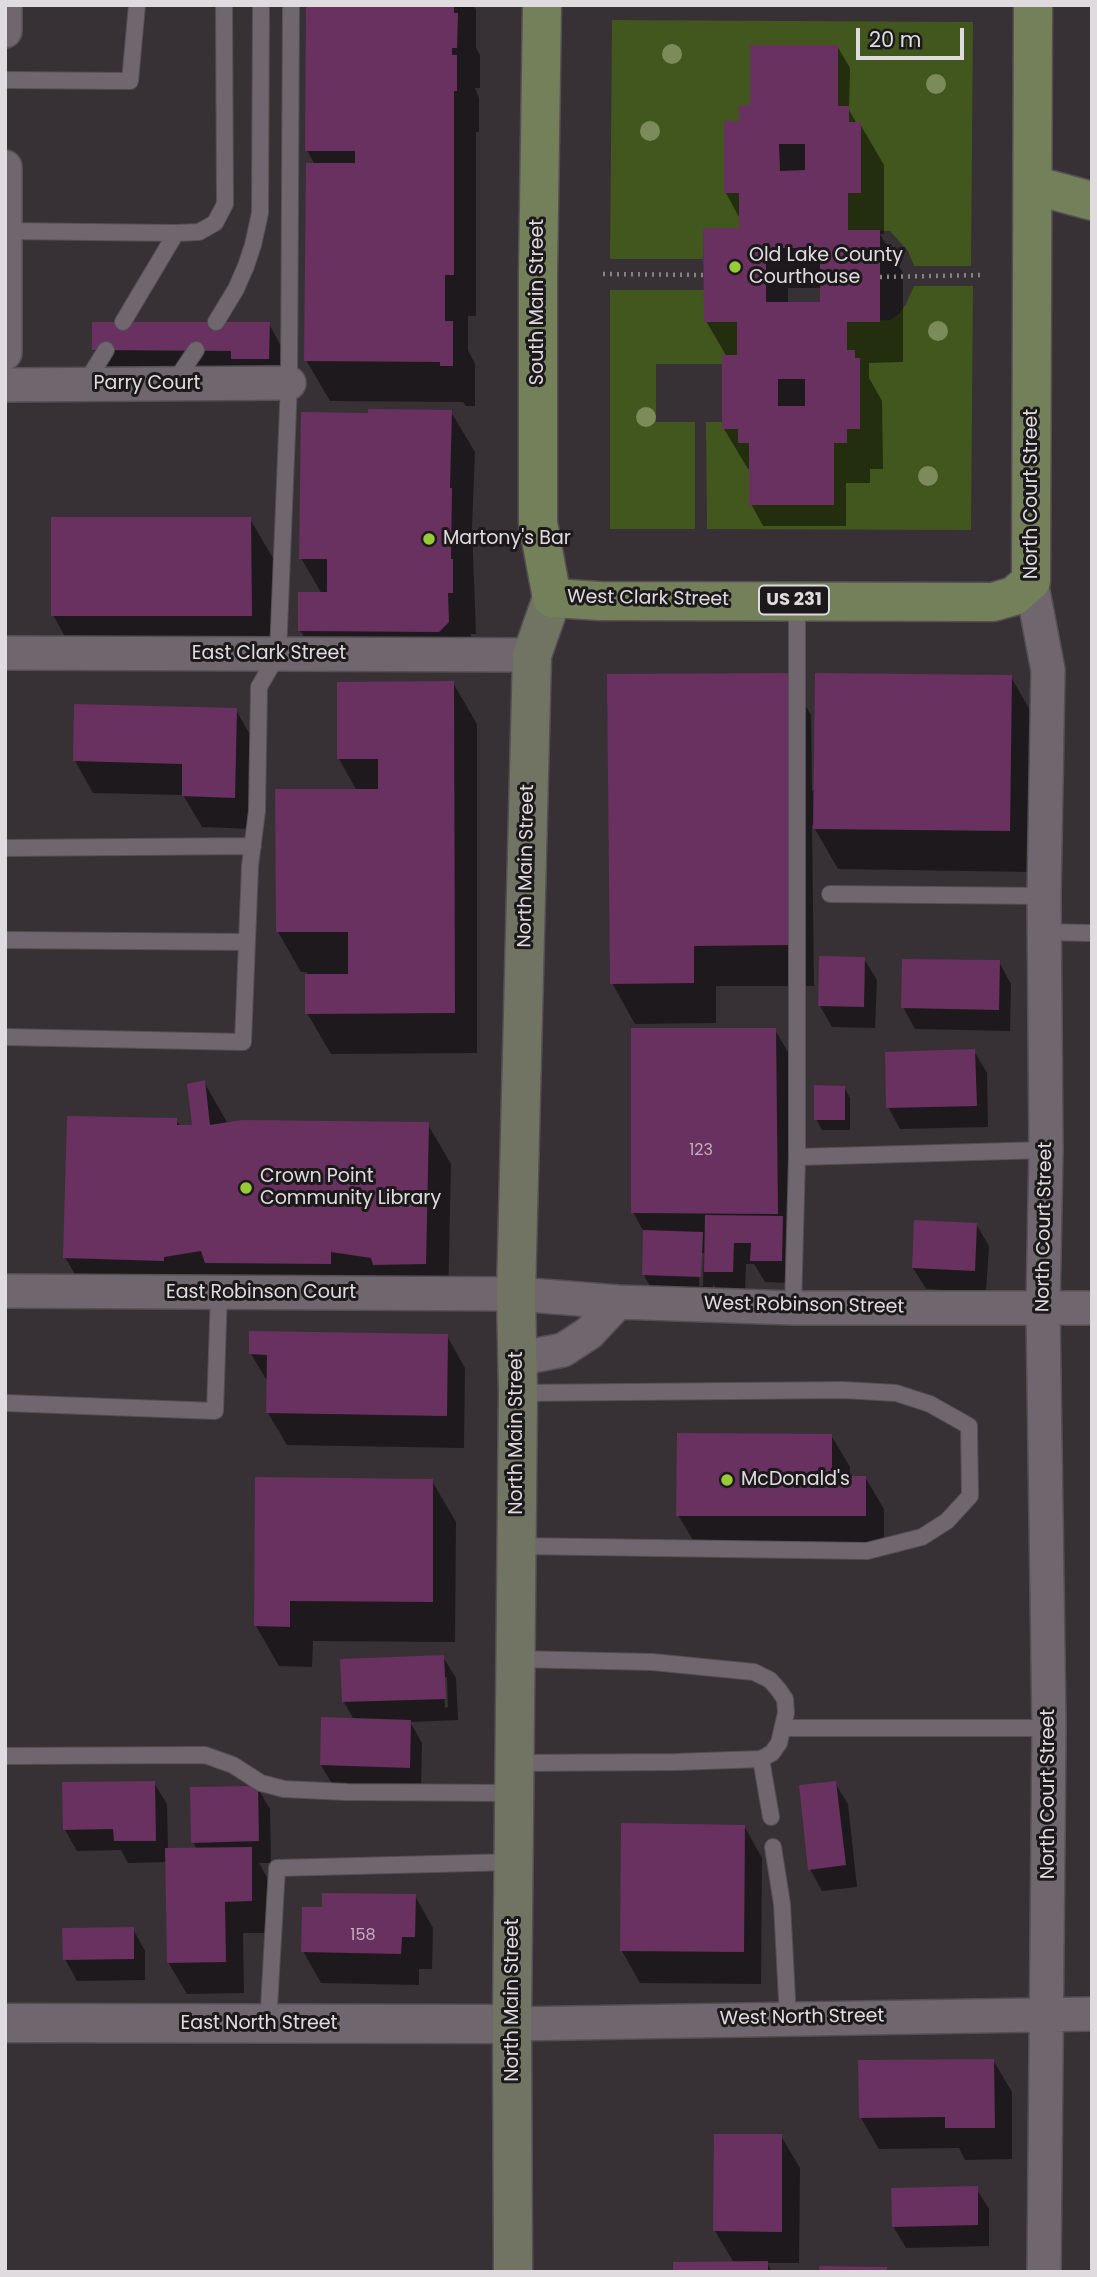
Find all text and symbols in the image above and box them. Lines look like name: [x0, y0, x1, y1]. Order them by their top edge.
scale bar: [859, 14, 968, 58]
text: 20 m: [869, 25, 922, 54]
street label: South Main Street: [527, 219, 549, 385]
place label: Old Lake County Courthouse: [749, 245, 903, 289]
marker: Old Lake County Courthouse: [727, 259, 743, 275]
street label: Parry Court: [94, 373, 200, 395]
street label: North Court Street: [1021, 409, 1043, 579]
place label: Martony's Bar: [443, 528, 571, 550]
marker: Martony's Bar: [421, 531, 437, 547]
street label: West Clark Street: [567, 586, 729, 612]
road number: US 231: [759, 586, 829, 614]
street label: East Clark Street: [192, 643, 346, 665]
street label: North Main Street: [514, 784, 540, 948]
house number: 123: [689, 1141, 713, 1161]
street label: North Court Street: [1032, 1142, 1058, 1312]
place label: Crown Point Community Library: [260, 1166, 441, 1210]
marker: Crown Point Community Library: [238, 1180, 254, 1196]
street label: East Robinson Court: [166, 1282, 356, 1304]
street label: West Robinson Street: [704, 1293, 904, 1319]
street label: North Main Street: [506, 1351, 528, 1515]
place label: McDonald's: [741, 1469, 850, 1491]
marker: McDonald's: [719, 1472, 735, 1488]
street label: North Court Street: [1038, 1709, 1060, 1879]
street label: North Main Street: [502, 1918, 524, 2082]
house number: 158: [350, 1926, 376, 1946]
street label: West North Street: [720, 2005, 884, 2031]
street label: East North Street: [181, 2013, 337, 2035]

